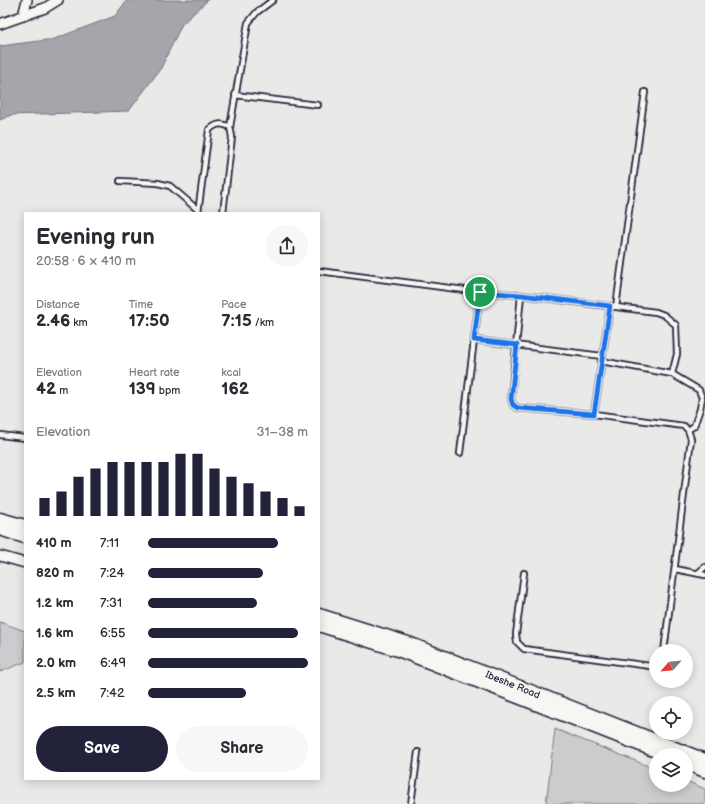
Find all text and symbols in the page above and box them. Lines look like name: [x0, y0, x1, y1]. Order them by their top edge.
text: Evening run: [36, 224, 155, 251]
button: share: [266, 225, 308, 267]
text: 20:58 · 6 × 410 m: [36, 253, 136, 269]
pin: [463, 275, 497, 309]
icon: arrive: [469, 281, 491, 303]
text: Distance: [36, 298, 80, 311]
text: Time: [129, 298, 153, 311]
text: Pace: [221, 298, 246, 311]
text: 2.46: [36, 311, 70, 331]
text: 17:50: [129, 311, 170, 331]
text: 7:15: [221, 311, 252, 331]
text: km: [70, 316, 88, 329]
text: /km: [252, 316, 274, 329]
text: Elevation: [36, 366, 82, 379]
text: Heart rate: [129, 366, 179, 379]
text: kcal: [221, 366, 241, 379]
text: 42: [36, 379, 56, 399]
text: 139: [129, 379, 156, 399]
text: 162: [221, 379, 249, 399]
text: m: [56, 384, 68, 397]
text: bpm: [156, 384, 180, 397]
text: Elevation: [36, 424, 90, 440]
text: 31–38 m: [257, 424, 308, 440]
text: 410 m: [36, 535, 72, 551]
text: 7:11: [100, 535, 119, 551]
text: 820 m: [36, 565, 74, 581]
text: 7:24: [100, 565, 124, 581]
text: 1.2 km: [36, 595, 74, 611]
text: 7:31: [100, 595, 122, 611]
text: 1.6 km: [36, 625, 74, 641]
text: 6:55: [100, 625, 125, 641]
north arrow: [649, 644, 693, 688]
map controls: [649, 644, 693, 792]
text: 2.0 km: [36, 655, 76, 671]
text: 6:49: [100, 655, 126, 671]
street label: Ibeshe Road: [484, 669, 542, 701]
text: 2.5 km: [36, 685, 76, 701]
text: 7:42: [100, 685, 125, 701]
button: locate: [649, 696, 693, 740]
button: Save: [36, 726, 168, 772]
button: Share: [176, 726, 308, 772]
button: layers: [649, 748, 693, 792]

